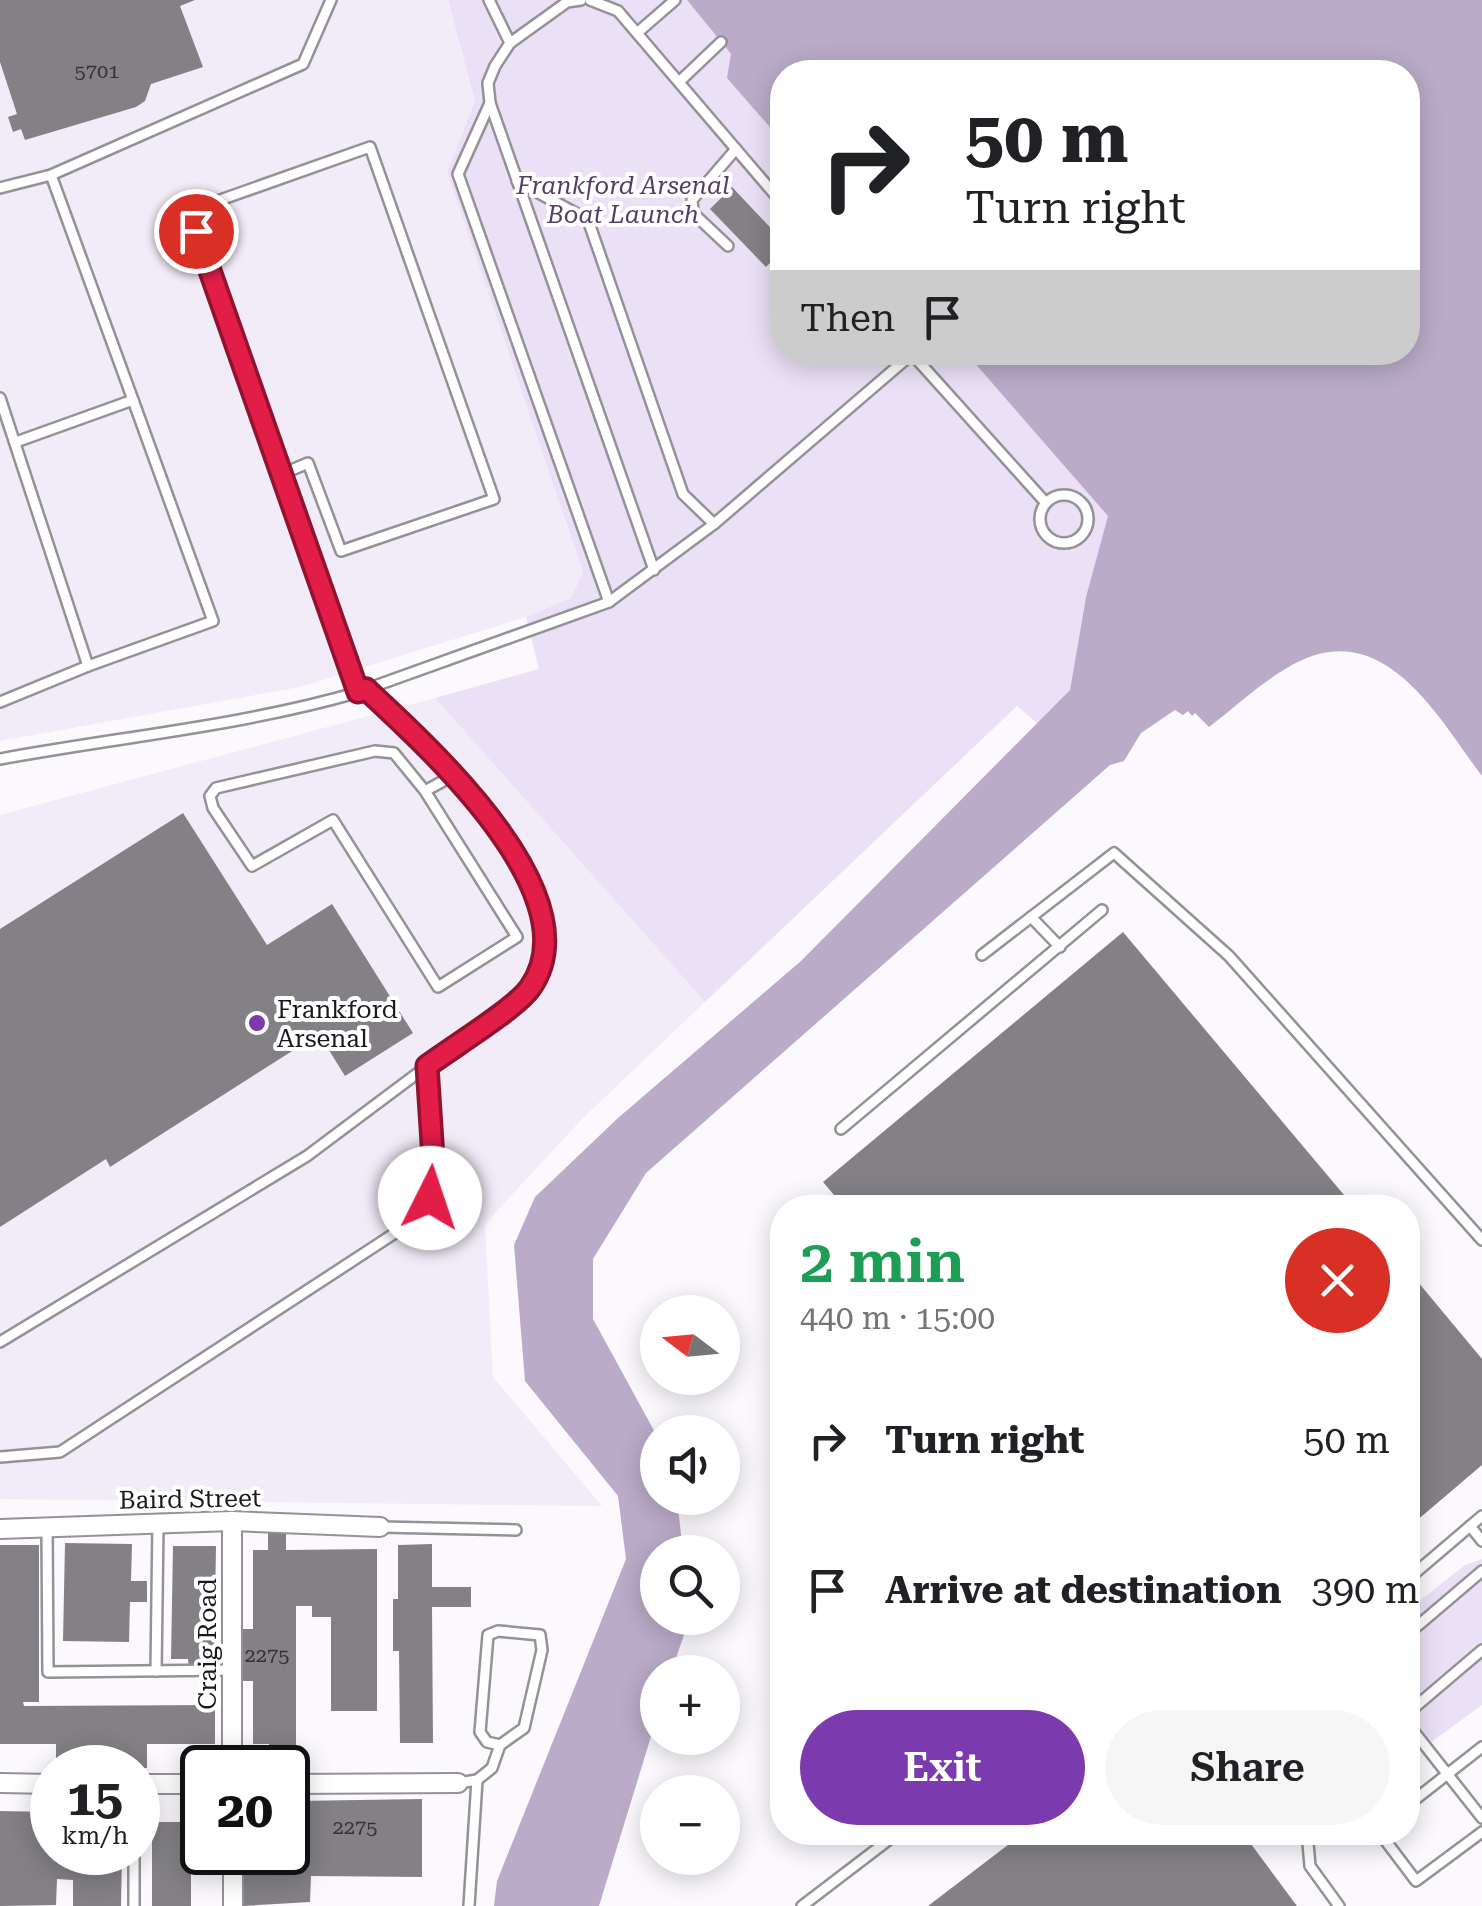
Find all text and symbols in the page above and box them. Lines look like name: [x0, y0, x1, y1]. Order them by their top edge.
house number: 5701: [75, 59, 119, 83]
text: 50 m: [965, 97, 1129, 179]
icon: right: [800, 100, 930, 230]
park label: Frankford Arsenal Boat Launch: [516, 171, 729, 229]
text: Turn right: [965, 181, 1186, 234]
pin: [154, 189, 239, 274]
icon: arrive: [169, 204, 224, 259]
icon: arrive: [915, 290, 970, 345]
text: Then: [800, 296, 895, 340]
place label: Frankford Arsenal: [277, 995, 398, 1053]
marker: Frankford Arsenal: [246, 1012, 268, 1034]
position arrow: [378, 1146, 482, 1250]
text: 2 min: [800, 1226, 965, 1297]
button: close: [1285, 1228, 1390, 1333]
north arrow: [640, 1295, 740, 1395]
map controls: [640, 1295, 740, 1875]
text: 440 m · 15:00: [800, 1299, 995, 1337]
icon: right: [800, 1413, 855, 1468]
button: sound: [640, 1415, 740, 1515]
text: Turn right: [885, 1418, 1084, 1462]
text: 50 m: [1303, 1418, 1390, 1462]
street label: Baird Street: [119, 1483, 261, 1515]
button: search: [640, 1535, 740, 1635]
icon: arrive: [800, 1563, 855, 1618]
text: Arrive at destination: [885, 1568, 1281, 1612]
text: 390 m: [1311, 1568, 1420, 1612]
street label: Craig Road: [193, 1578, 222, 1710]
house number: 2275: [245, 1643, 289, 1667]
button: +: [640, 1655, 740, 1755]
button: Exit: [800, 1710, 1085, 1825]
button: Share: [1105, 1710, 1390, 1825]
speed limit sign: 20: [180, 1745, 310, 1875]
text: 15: [67, 1769, 123, 1827]
button: −: [640, 1775, 740, 1875]
house number: 2275: [333, 1815, 377, 1839]
text: km/h: [62, 1821, 128, 1850]

